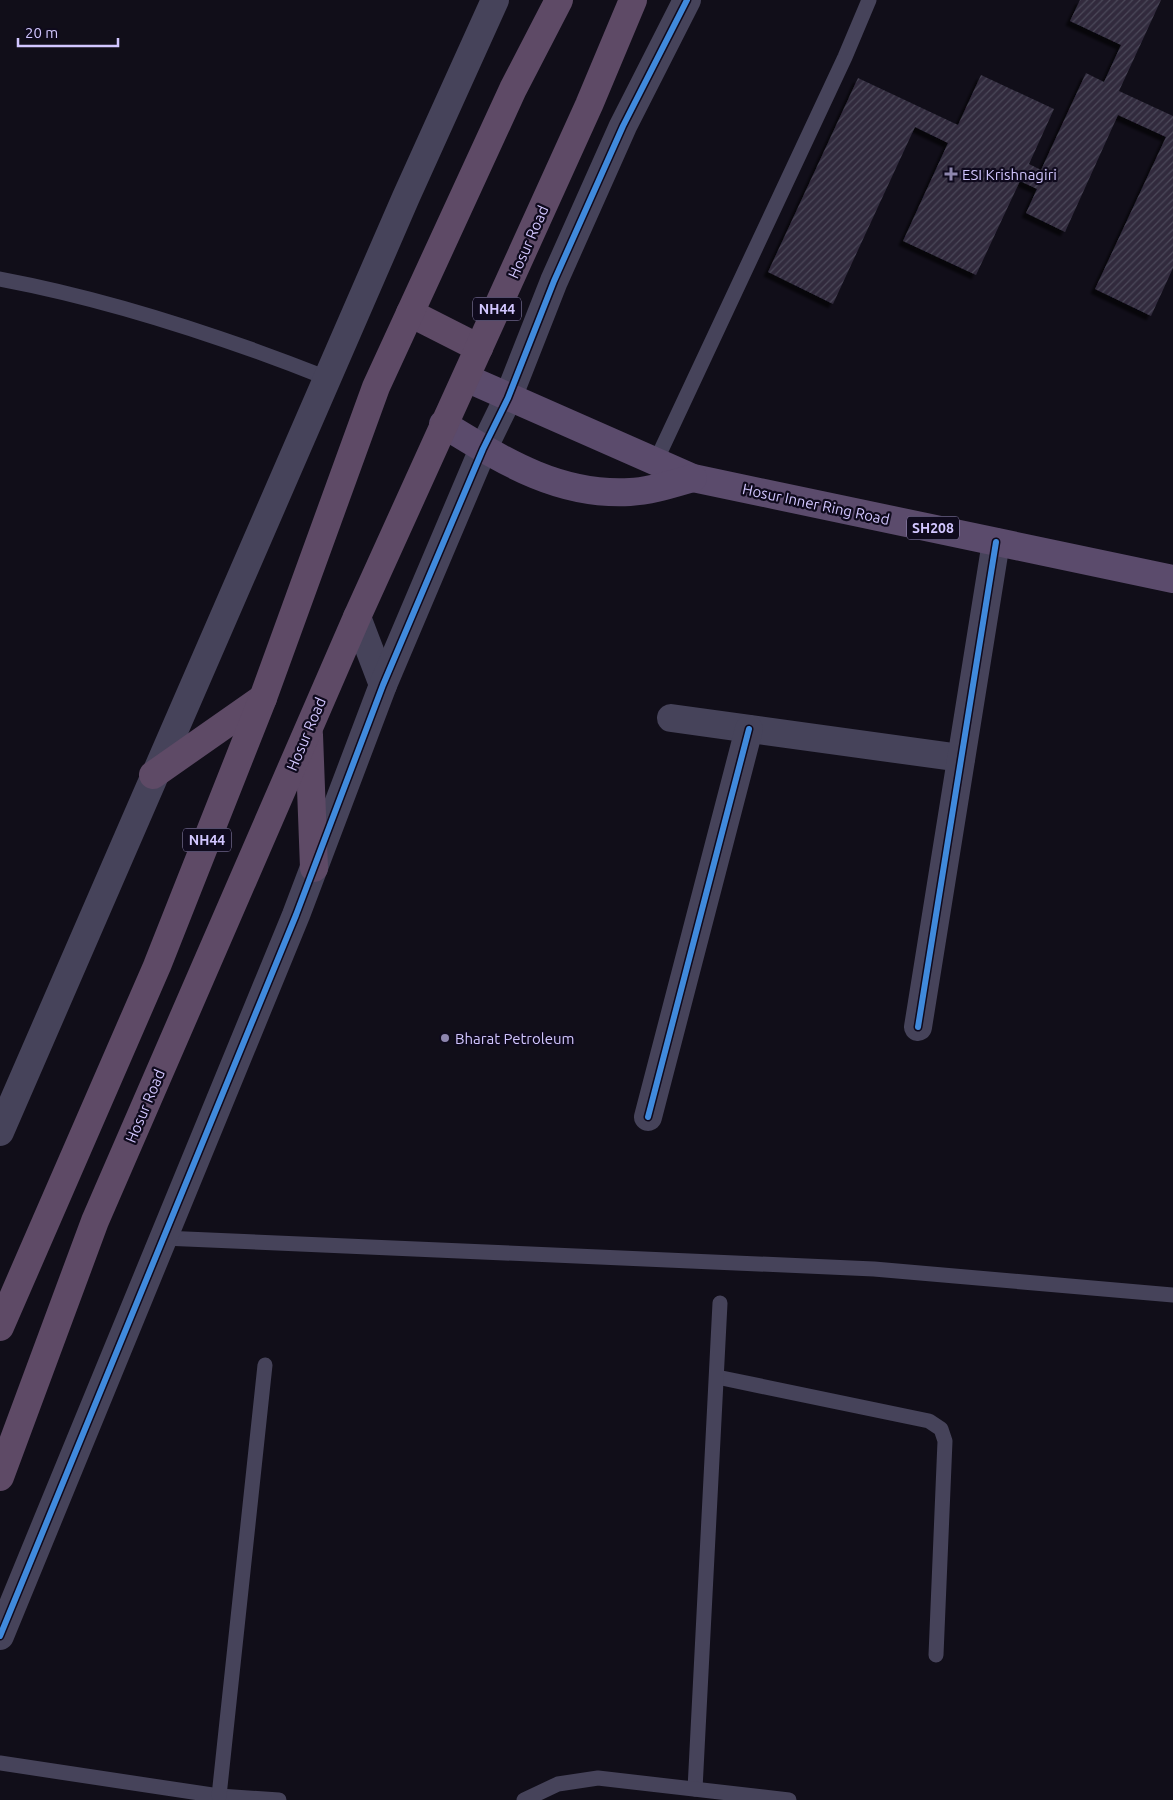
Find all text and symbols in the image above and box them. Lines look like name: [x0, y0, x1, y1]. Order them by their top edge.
scale bar: [18, 15, 118, 47]
text: 20 m: [25, 24, 58, 41]
place label: ESI Krishnagiri: [962, 166, 1057, 183]
marker: ESI Krishnagiri: [944, 167, 958, 181]
street label: Hosur Road: [504, 203, 552, 281]
road number: NH44: [473, 298, 521, 320]
street label: Hosur Inner Ring Road: [741, 480, 891, 528]
road number: SH208: [907, 516, 959, 540]
street label: Hosur Road: [283, 695, 329, 773]
road number: NH44: [183, 828, 231, 852]
place label: Bharat Petroleum: [455, 1030, 575, 1047]
marker: Bharat Petroleum: [439, 1032, 451, 1044]
street label: Hosur Road: [122, 1067, 168, 1145]

